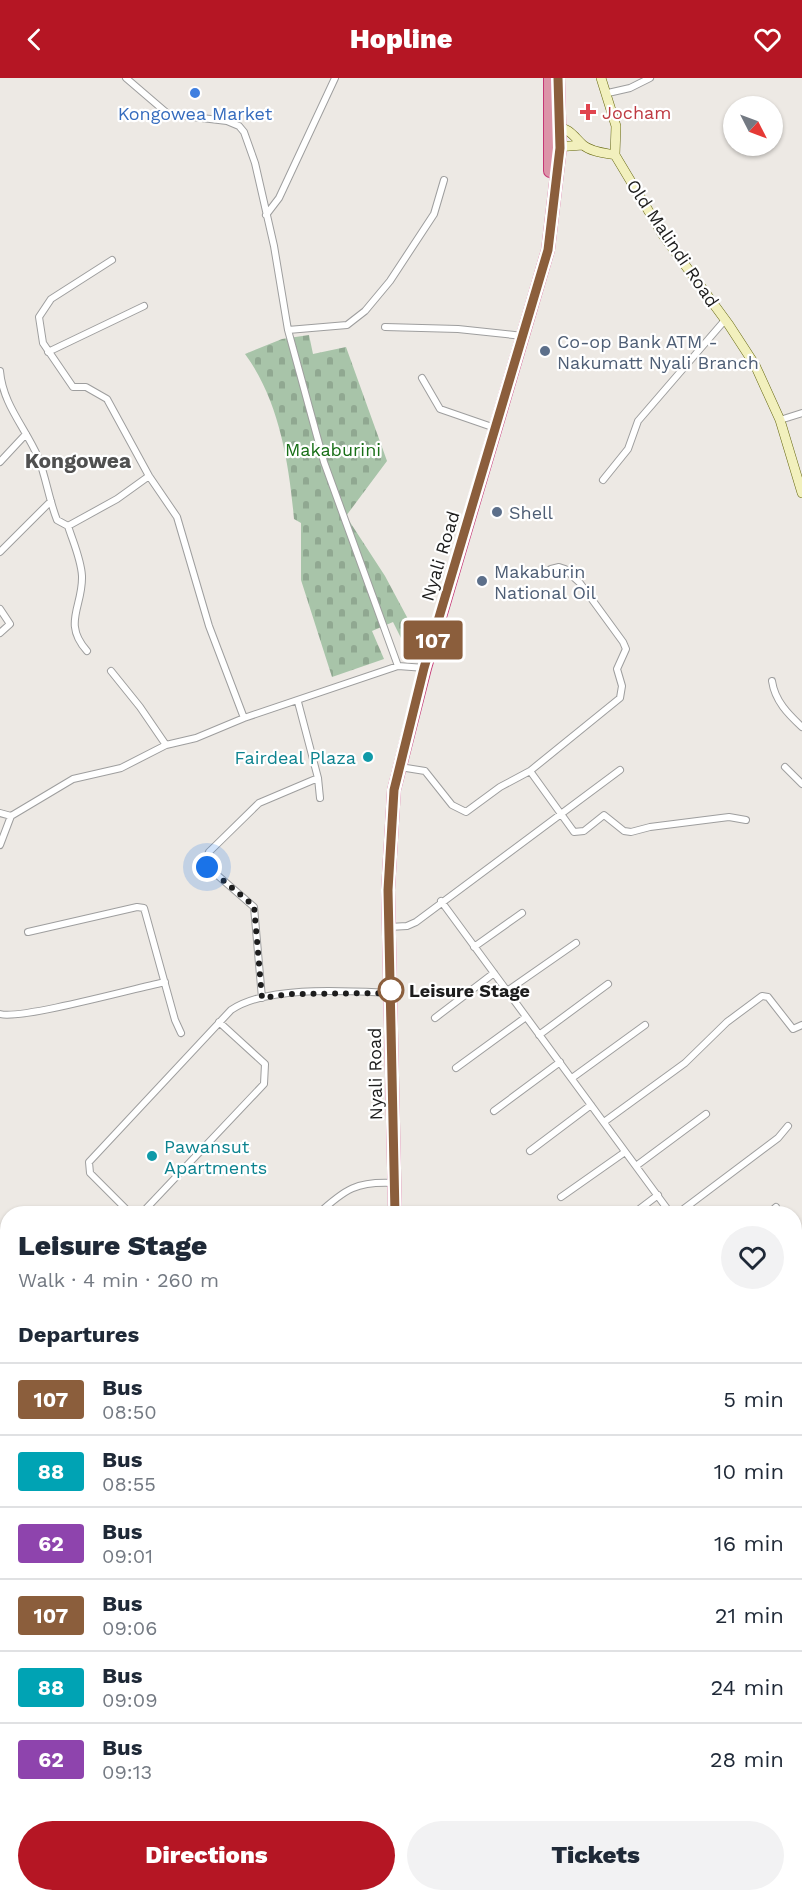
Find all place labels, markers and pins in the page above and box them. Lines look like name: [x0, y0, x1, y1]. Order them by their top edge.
marker: Kongowea Market: [188, 86, 202, 100]
place label: Jocham: [602, 102, 671, 123]
place label: Kongowea Market: [118, 103, 273, 124]
marker: Jocham: [579, 103, 597, 121]
place label: Co-op Bank ATM - Nakumatt Nyali Branch: [557, 331, 759, 373]
marker: Co-op Bank ATM - Nakumatt Nyali Branch: [538, 344, 552, 358]
place label: Shell: [509, 502, 554, 523]
marker: Shell: [490, 505, 504, 519]
place label: Makaburin National Oil: [494, 561, 597, 603]
marker: Makaburin National Oil: [475, 574, 489, 588]
place label: Fairdeal Plaza: [235, 747, 356, 768]
marker: Fairdeal Plaza: [361, 750, 375, 764]
marker: Leisure Stage: [378, 977, 404, 1003]
place label: Leisure Stage: [409, 980, 530, 1001]
place label: Pawansut Apartments: [164, 1136, 267, 1178]
marker: Pawansut Apartments: [145, 1149, 159, 1163]

